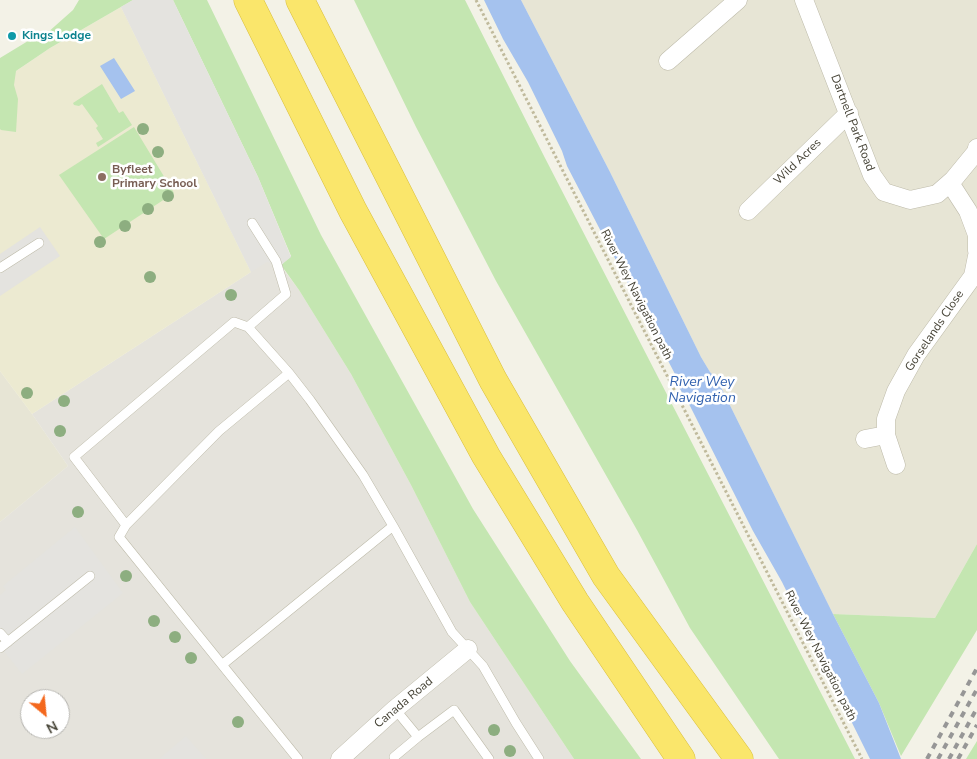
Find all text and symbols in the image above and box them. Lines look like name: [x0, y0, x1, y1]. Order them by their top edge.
place label: Kings Lodge: [22, 29, 91, 43]
marker: Kings Lodge: [6, 30, 18, 42]
street label: Dartnell Park Road: [827, 73, 877, 173]
street label: Wild Acres: [771, 136, 825, 188]
place label: Byfleet Primary School: [112, 163, 197, 191]
marker: Byfleet Primary School: [96, 171, 108, 183]
street label: River Wey Navigation path: [597, 227, 675, 363]
street label: Gorselands Close: [903, 288, 967, 374]
water label: River Wey Navigation: [668, 375, 736, 408]
street label: River Wey Navigation path: [781, 588, 859, 724]
street label: Canada Road: [372, 674, 436, 732]
north arrow: [20, 689, 70, 739]
text: N: [43, 716, 61, 738]

